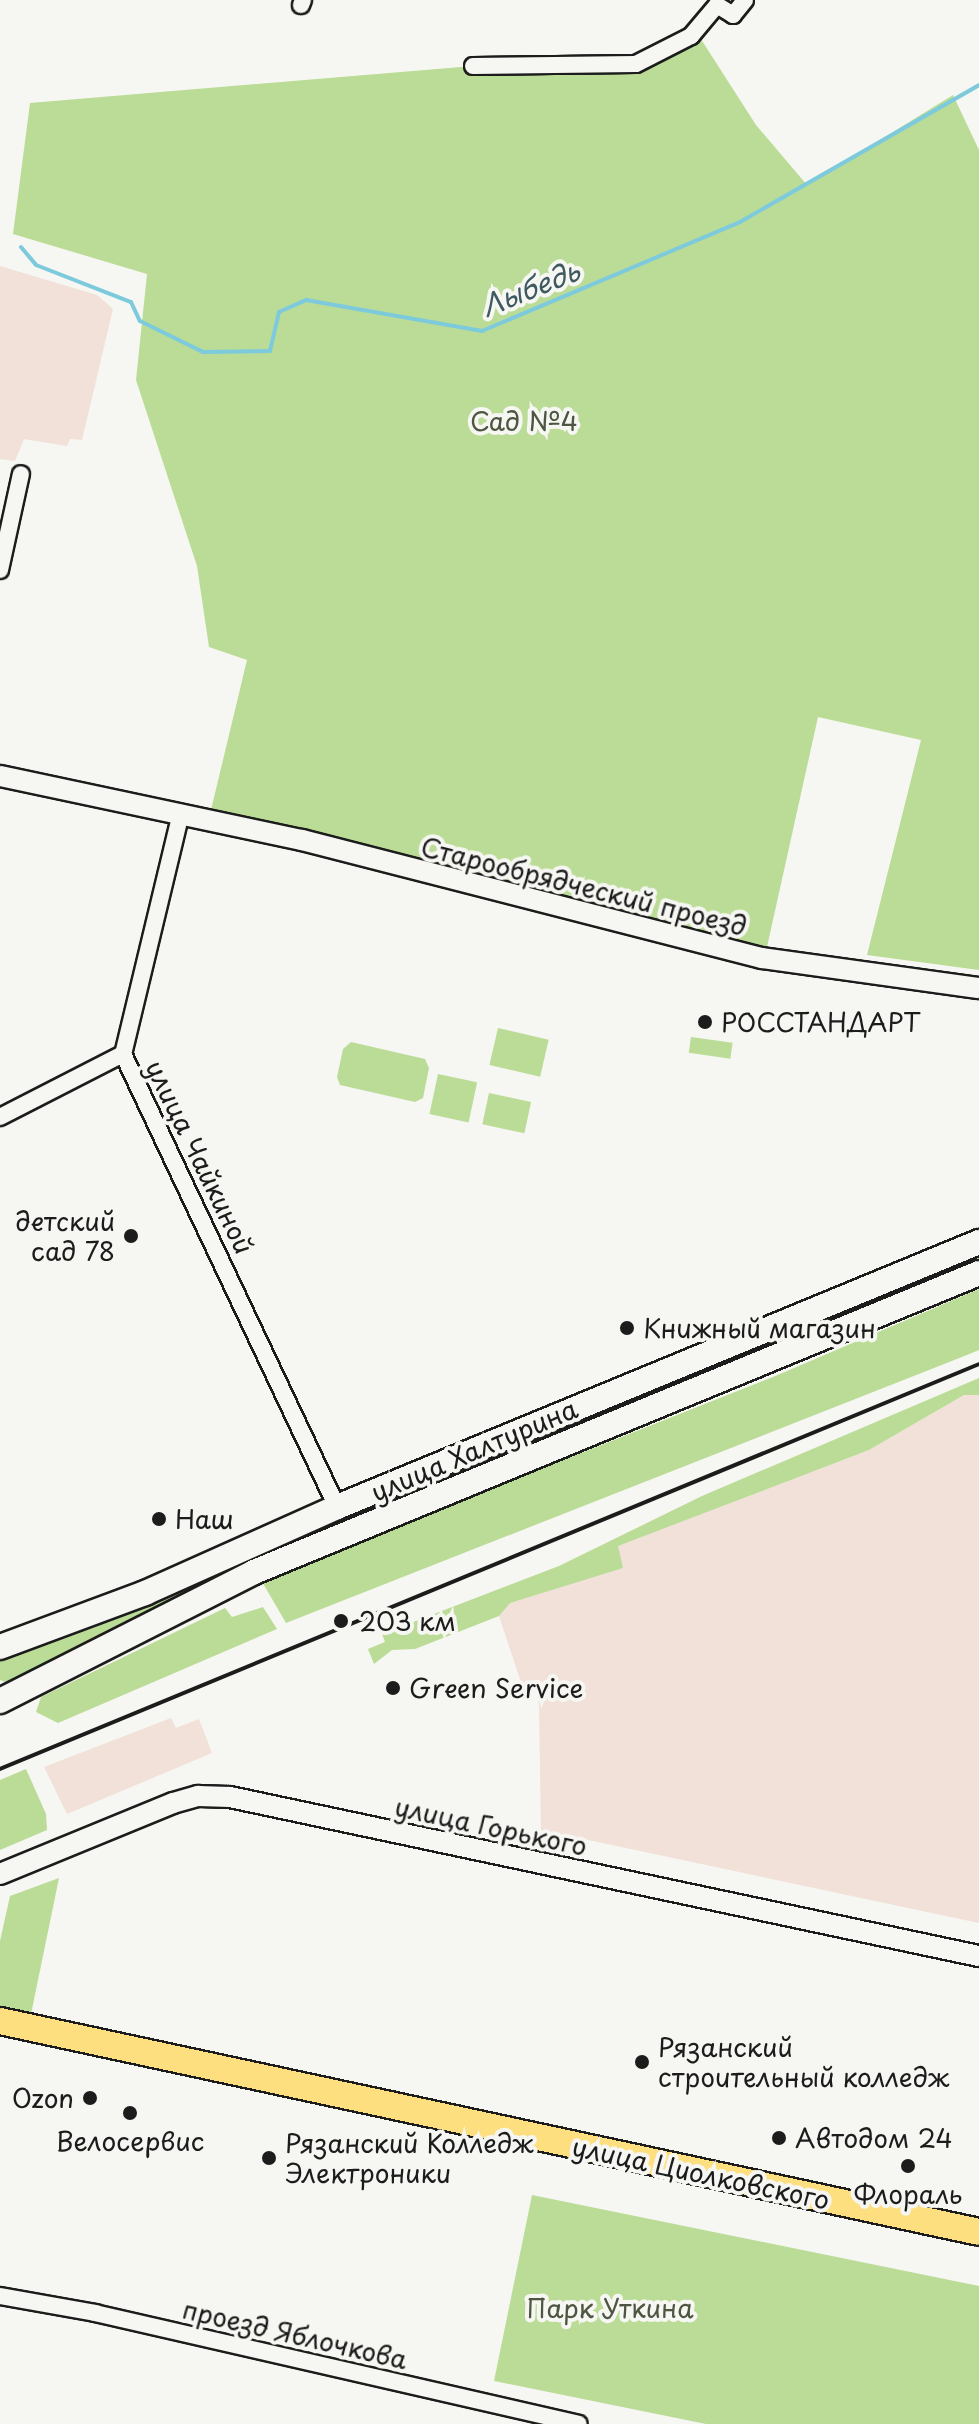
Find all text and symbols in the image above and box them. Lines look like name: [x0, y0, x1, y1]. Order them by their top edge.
water label: Лыбедь: [476, 253, 584, 323]
park label: Сад №4: [470, 405, 578, 437]
street label: Старообрядческий проезд: [418, 830, 750, 942]
place label: РОССТАНДАРТ: [721, 1006, 921, 1038]
marker: РОССТАНДАРТ: [696, 1013, 714, 1031]
street label: улица Чайкиной: [140, 1055, 260, 1259]
place label: детский сад 78: [15, 1205, 115, 1266]
marker: детский сад 78: [122, 1227, 140, 1245]
place label: Книжный магазин: [643, 1312, 877, 1344]
marker: Книжный магазин: [618, 1319, 636, 1337]
street label: улица Халтурина: [366, 1392, 582, 1508]
place label: Наш: [175, 1503, 234, 1535]
marker: Наш: [150, 1510, 168, 1528]
place label: 203 км: [359, 1605, 458, 1637]
marker: 203 км: [330, 1610, 352, 1632]
place label: Green Service: [409, 1672, 585, 1704]
marker: Green Service: [384, 1679, 402, 1697]
street label: улица Горького: [391, 1790, 591, 1862]
place label: Рязанский строительный колледж: [658, 2031, 949, 2092]
marker: Рязанский строительный колледж: [633, 2053, 651, 2071]
place label: Ozon: [12, 2082, 74, 2114]
marker: Ozon: [81, 2089, 99, 2107]
marker: Велосервис: [121, 2104, 139, 2122]
place label: Автодом 24: [795, 2122, 953, 2154]
place label: Велосервис: [56, 2125, 204, 2157]
place label: Рязанский Колледж Электроники: [285, 2127, 535, 2188]
marker: Автодом 24: [770, 2129, 788, 2147]
street label: улица Циолковского: [569, 2130, 833, 2216]
marker: Рязанский Колледж Электроники: [260, 2149, 278, 2167]
marker: Флораль: [899, 2157, 917, 2175]
place label: Флораль: [854, 2178, 962, 2210]
park label: Парк Уткина: [526, 2292, 694, 2324]
street label: проезд Яблочкова: [179, 2293, 411, 2375]

